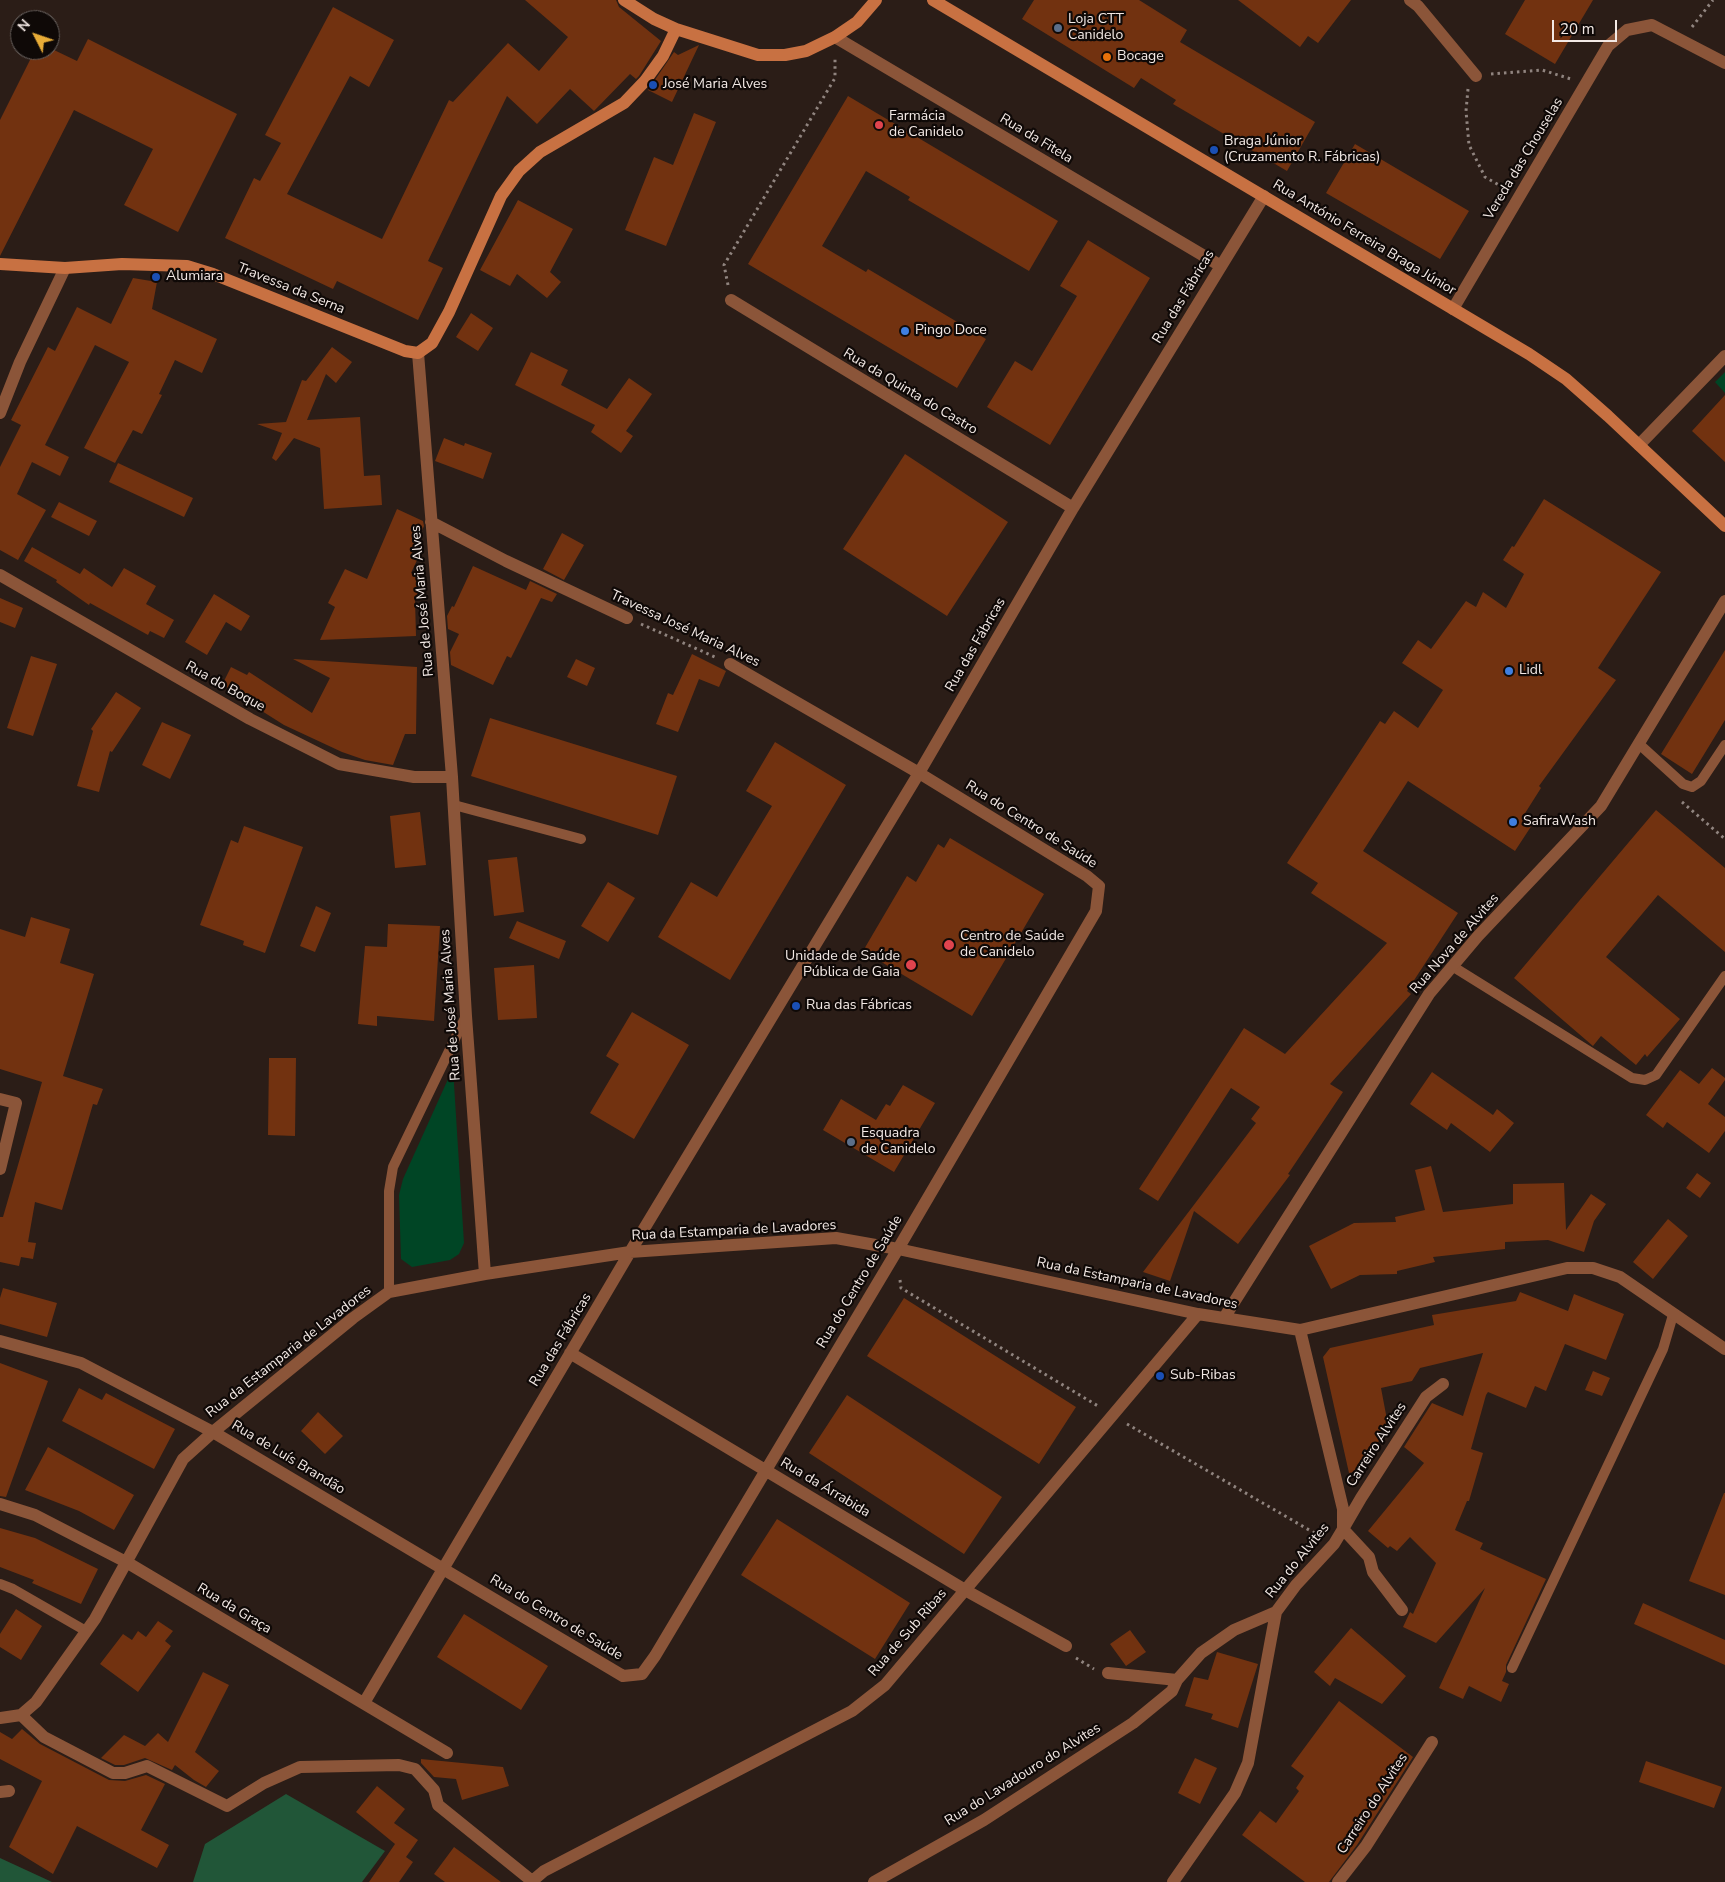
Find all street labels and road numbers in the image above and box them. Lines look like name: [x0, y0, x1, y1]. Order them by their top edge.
street label: Vereda das Chouselas: [1481, 95, 1567, 223]
street label: Rua da Fitela: [996, 111, 1076, 167]
street label: Rua António Ferreira Braga Júnior: [1269, 177, 1459, 299]
street label: Rua das Fábricas: [1150, 247, 1218, 347]
street label: Travessa da Serna: [235, 260, 347, 318]
street label: Rua da Quinta do Castro: [840, 345, 980, 439]
street label: Rua de José Maria Alves: [408, 525, 438, 677]
street label: Travessa José Maria Alves: [608, 587, 762, 671]
street label: Rua das Fábricas: [942, 595, 1010, 695]
street label: Rua do Boque: [182, 658, 268, 716]
street label: Rua do Centro de Saúde: [962, 778, 1100, 872]
street label: Rua Nova de Alvites: [1407, 890, 1503, 998]
street label: Rua de José Maria Alves: [437, 929, 465, 1081]
street label: Rua do Centro de Saúde: [814, 1213, 906, 1351]
street label: Rua da Estamparia de Lavadores: [631, 1217, 837, 1245]
street label: Rua da Estamparia de Lavadores: [1035, 1254, 1239, 1314]
street label: Rua da Estamparia de Lavadores: [203, 1282, 375, 1422]
street label: Rua das Fábricas: [527, 1290, 595, 1390]
street label: Carreiro Alvites: [1343, 1400, 1411, 1490]
street label: Rua de Luís Brandão: [228, 1417, 348, 1499]
street label: Rua da Árrabida: [777, 1455, 873, 1521]
street label: Rua do Alvites: [1263, 1520, 1333, 1602]
street label: Rua do Centro de Saúde: [487, 1572, 625, 1664]
street label: Rua da Graça: [194, 1580, 274, 1638]
street label: Rua de Sub Ribas: [865, 1586, 951, 1680]
street label: Rua do Lavadouro do Alvites: [942, 1720, 1104, 1830]
street label: Carreiro do Alvites: [1334, 1750, 1412, 1858]

